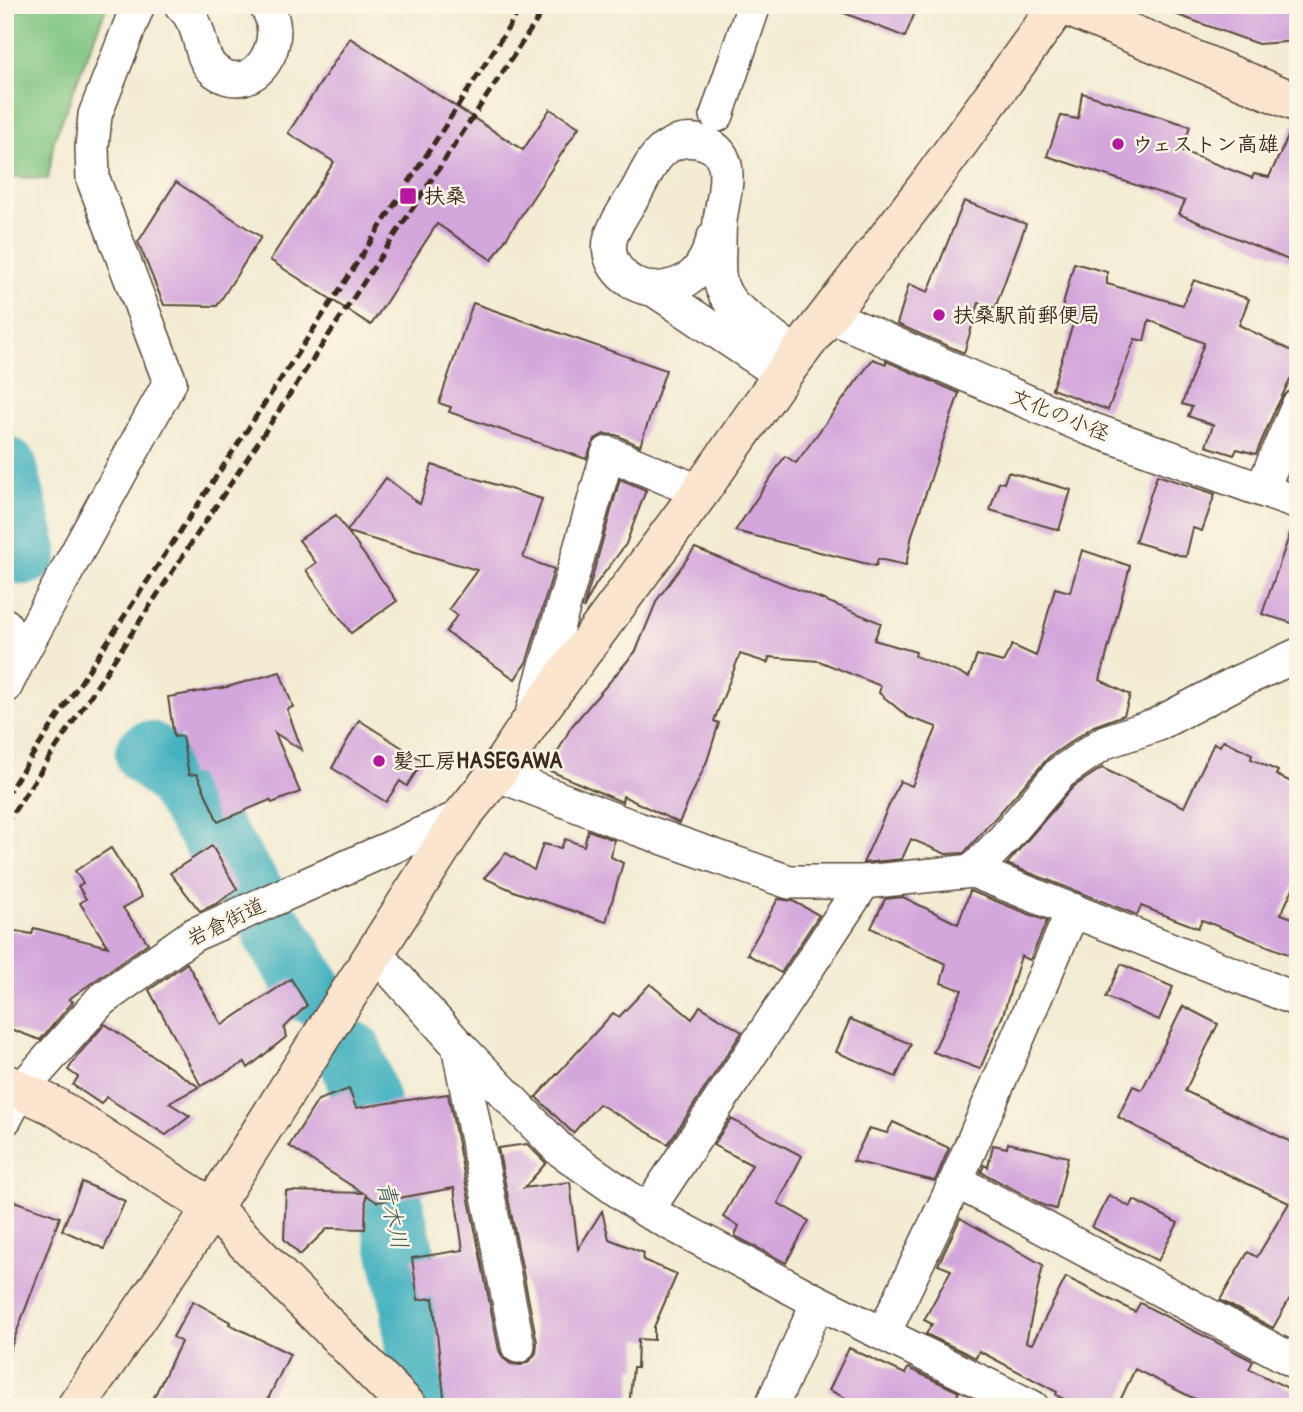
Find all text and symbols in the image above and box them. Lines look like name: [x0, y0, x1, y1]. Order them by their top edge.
place label: ウェストン高雄: [1132, 131, 1279, 158]
marker: ウェストン高雄: [1110, 136, 1126, 152]
place label: 扶桑: [424, 183, 466, 210]
marker: 扶桑: [398, 186, 418, 206]
place label: 扶桑駅前郵便局: [953, 302, 1100, 329]
marker: 扶桑駅前郵便局: [931, 307, 947, 323]
street label: 文化の小径: [1006, 383, 1114, 448]
place label: 髪工房HASEGAWA: [393, 748, 563, 775]
marker: 髪工房HASEGAWA: [371, 753, 387, 769]
street label: 岩倉街道: [183, 892, 270, 953]
water label: 青木川: [371, 1178, 414, 1252]

